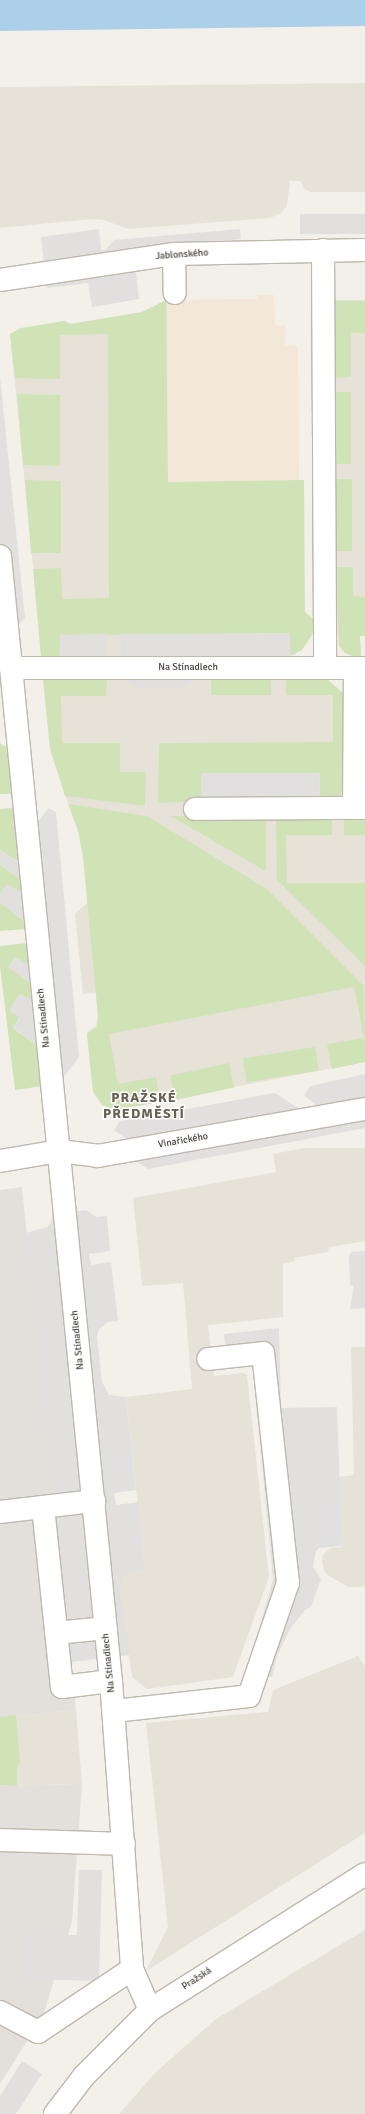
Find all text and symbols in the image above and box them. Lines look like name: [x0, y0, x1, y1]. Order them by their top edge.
street label: Jablonského: [155, 247, 209, 263]
street label: Na Stínadlech: [158, 662, 218, 674]
street label: Na Stínadlech: [35, 988, 53, 1048]
district label: PRAŽSKÉ PŘEDMĚSTÍ: [103, 1090, 185, 1122]
street label: Vinařického: [157, 1131, 209, 1151]
street label: Na Stínadlech: [69, 1310, 87, 1370]
street label: Na Stínadlech: [100, 1633, 118, 1693]
street label: Pražská: [180, 1965, 214, 1993]

